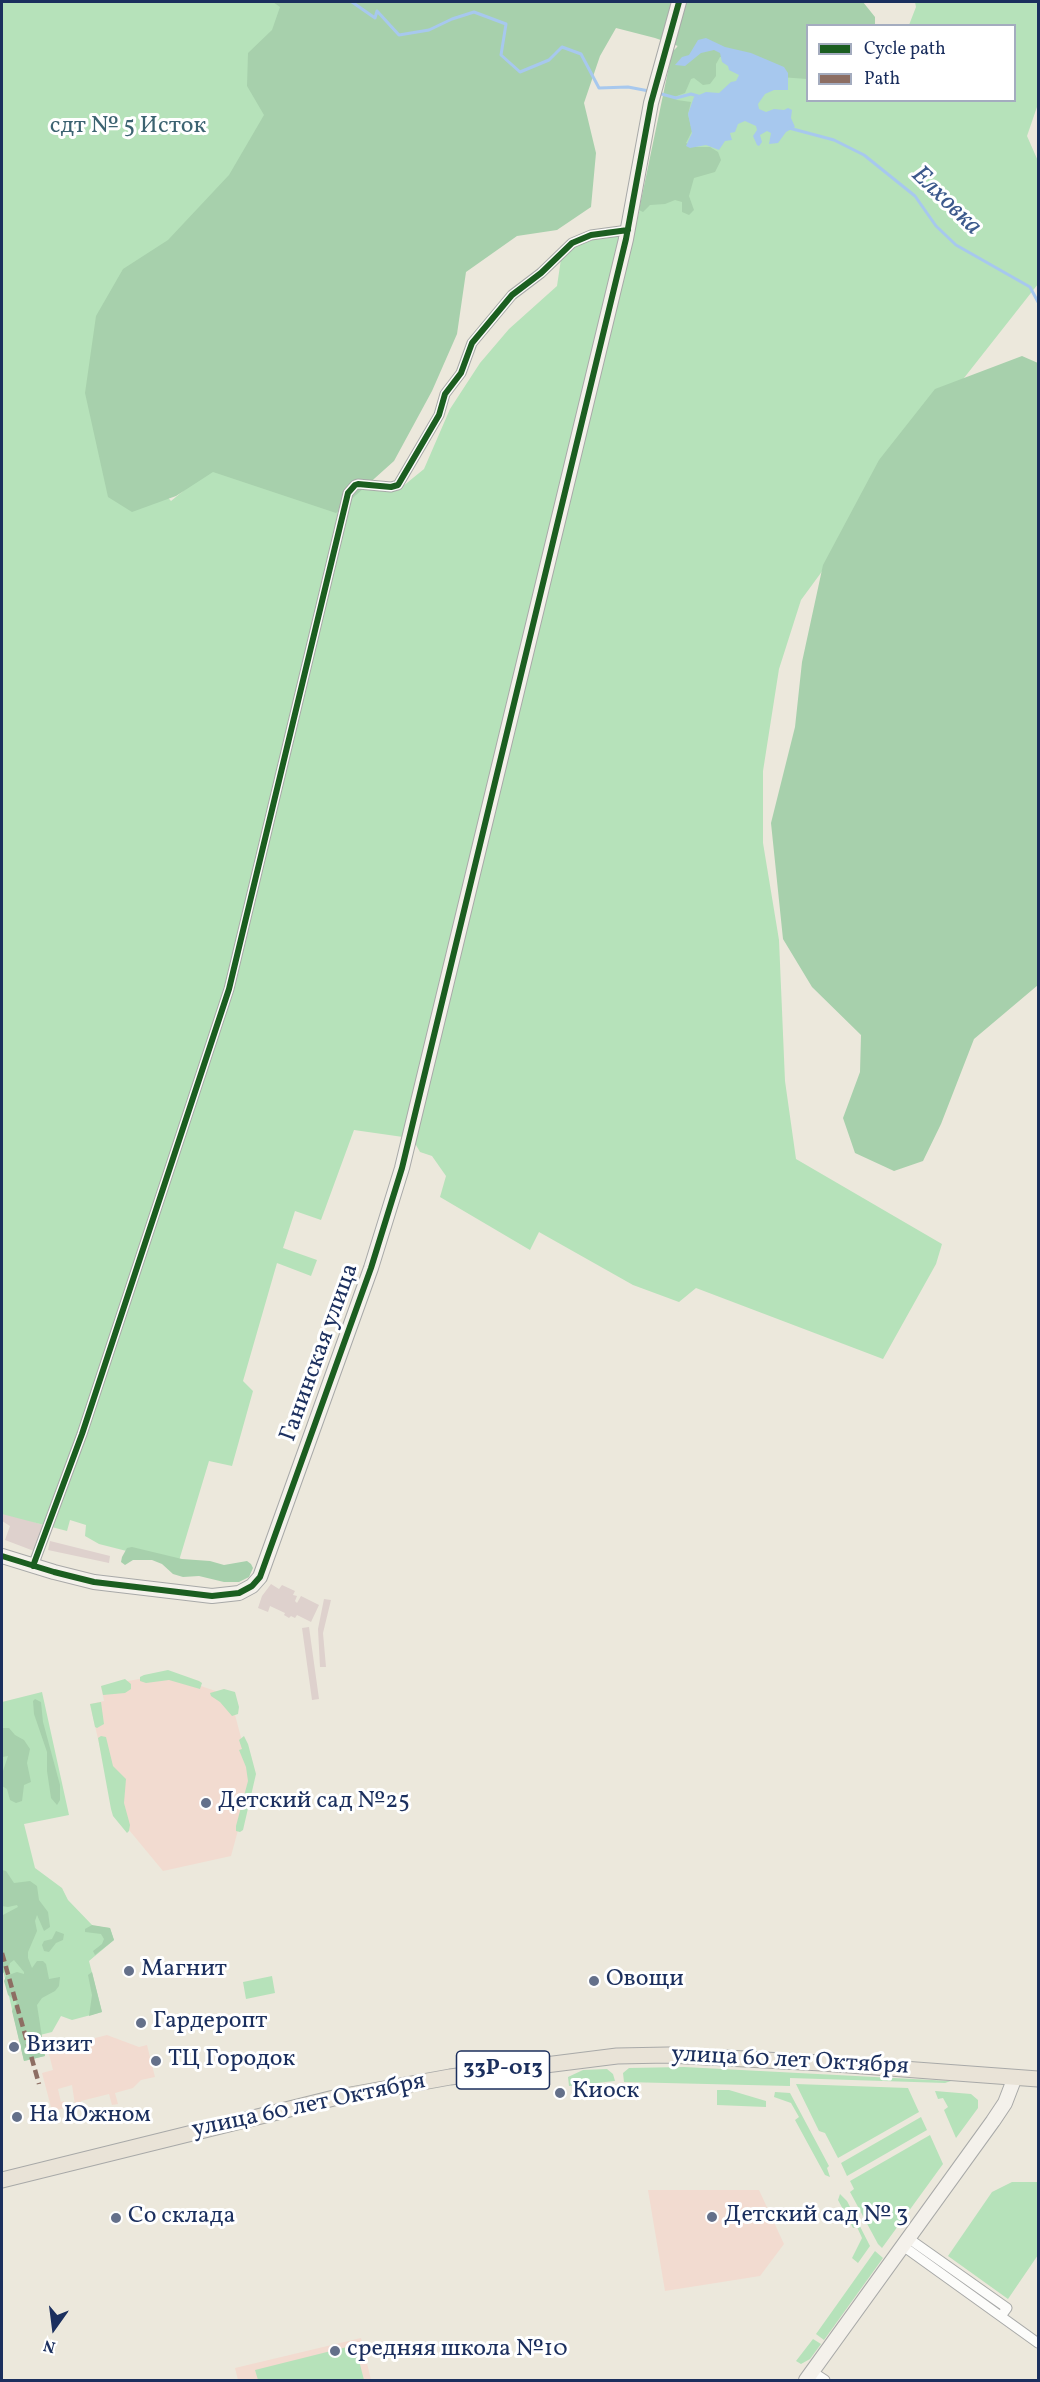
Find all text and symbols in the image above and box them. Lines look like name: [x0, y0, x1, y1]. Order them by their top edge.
legend: [806, 24, 1016, 102]
text: Cycle path: [864, 37, 946, 62]
text: Path: [864, 67, 900, 92]
park label: сдт № 5 Исток: [50, 114, 206, 142]
water label: Елховка: [903, 161, 987, 243]
street label: Ганинская улица: [275, 1260, 367, 1446]
place label: Детский сад №25: [218, 1789, 410, 1817]
marker: Детский сад №25: [199, 1796, 213, 1810]
place label: Магнит: [141, 1957, 227, 1985]
marker: Магнит: [122, 1964, 136, 1978]
place label: Овощи: [606, 1967, 684, 1995]
marker: Овощи: [587, 1974, 601, 1988]
place label: Гардеропт: [153, 2009, 267, 2037]
marker: Гардеропт: [134, 2016, 148, 2030]
place label: Визит: [26, 2033, 92, 2061]
marker: Визит: [7, 2040, 21, 2054]
street label: улица 60 лет Октября: [671, 2041, 909, 2083]
place label: ТЦ Городок: [168, 2047, 295, 2075]
road number: 33Р-013: [456, 2051, 550, 2089]
marker: ТЦ Городок: [149, 2054, 163, 2068]
street label: улица 60 лет Октября: [190, 2068, 428, 2146]
place label: Киоск: [572, 2079, 639, 2107]
marker: Киоск: [553, 2086, 567, 2100]
place label: На Южном: [29, 2103, 151, 2131]
marker: На Южном: [10, 2110, 24, 2124]
place label: Детский сад № 3: [724, 2203, 908, 2231]
place label: Со склада: [128, 2204, 235, 2232]
marker: Детский сад № 3: [705, 2210, 719, 2224]
marker: Со склада: [109, 2211, 123, 2225]
north arrow: [24, 2298, 84, 2358]
text: N: [41, 2333, 58, 2358]
place label: средняя школа №10: [347, 2337, 568, 2365]
marker: средняя школа №10: [328, 2344, 342, 2358]

